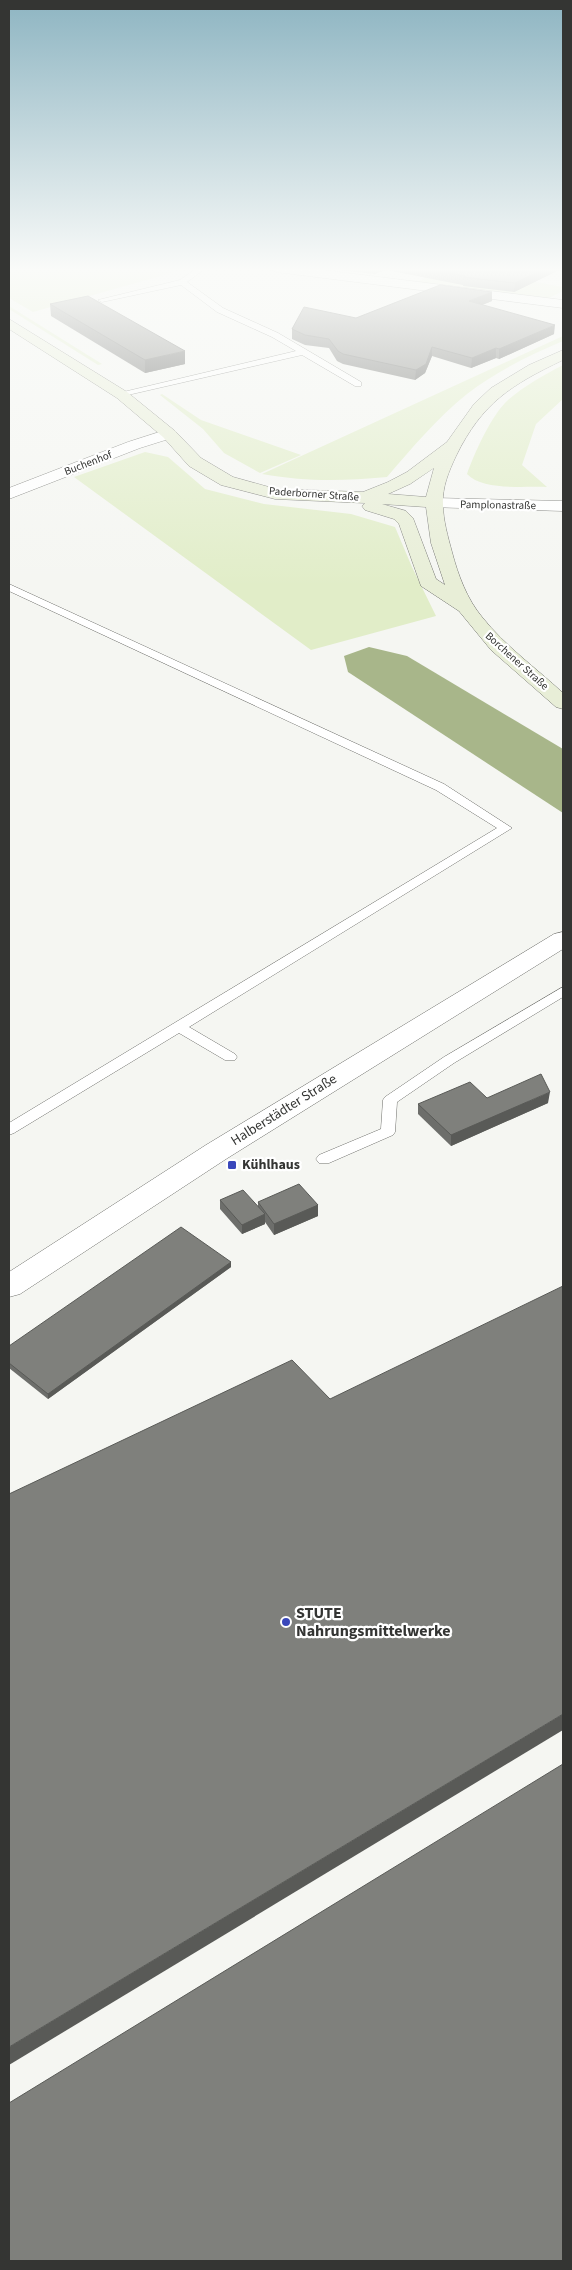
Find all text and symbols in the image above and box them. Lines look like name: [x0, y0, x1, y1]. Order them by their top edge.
street label: Buchenhof: [62, 447, 115, 479]
street label: Paderborner Straße: [268, 483, 360, 505]
street label: Pamplonastraße: [460, 497, 537, 513]
street label: Borchener Straße: [482, 629, 552, 694]
street label: Halberstädter Straße: [227, 1069, 341, 1151]
place label: Kühlhaus: [242, 1155, 300, 1175]
marker: Kühlhaus: [226, 1159, 238, 1171]
place label: STUTE Nahrungsmittelwerke: [296, 1602, 451, 1642]
marker: STUTE Nahrungsmittelwerke: [280, 1616, 292, 1628]

